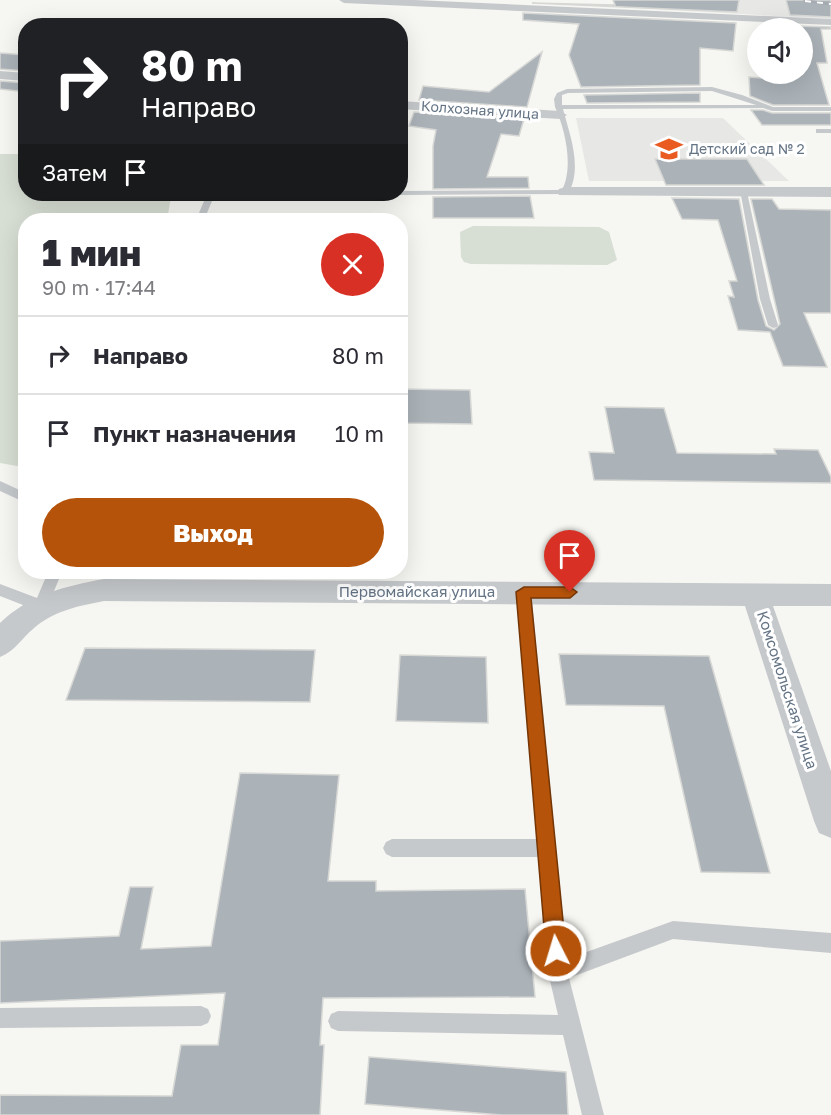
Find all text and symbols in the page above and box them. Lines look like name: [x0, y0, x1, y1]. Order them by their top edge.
map controls: [747, 18, 813, 84]
button: sound: [747, 18, 813, 84]
text: 80 m: [141, 40, 242, 90]
icon: right: [42, 42, 120, 120]
text: Направо: [141, 91, 256, 123]
street label: Колхозная улица: [421, 97, 540, 122]
school or university icon: Детский сад № 2: [654, 134, 684, 164]
place label: Детский сад № 2: [689, 140, 805, 157]
icon: arrive: [119, 156, 152, 189]
text: Затем: [42, 159, 107, 186]
text: 1 мин: [42, 231, 141, 274]
button: close: [321, 233, 384, 296]
text: 90 m · 17:44: [42, 275, 156, 299]
icon: right: [42, 339, 75, 372]
text: Направо: [93, 342, 188, 369]
text: 80 m: [332, 342, 384, 369]
icon: arrive: [42, 417, 75, 450]
text: Пункт назначения: [93, 420, 296, 447]
text: 10 m: [335, 420, 384, 447]
button: Выход: [42, 498, 384, 567]
pin: [544, 530, 595, 592]
icon: arrive: [553, 539, 586, 572]
street label: Первомайская улица: [339, 582, 495, 600]
street label: Комсомольская улица: [754, 608, 822, 771]
position arrow: [524, 919, 588, 983]

